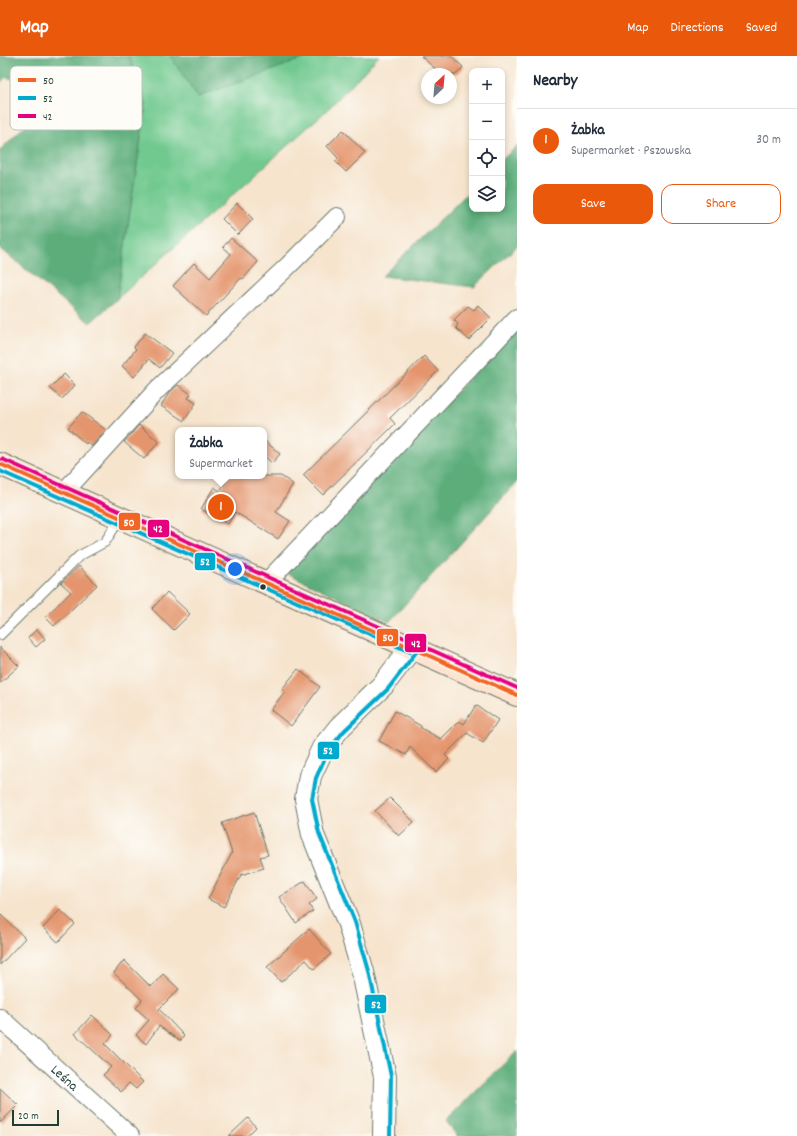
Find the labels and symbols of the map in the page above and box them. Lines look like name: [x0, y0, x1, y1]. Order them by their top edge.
legend: [10, 66, 142, 130]
north arrow: [421, 68, 457, 104]
text: 50: [43, 74, 54, 90]
text: 52: [43, 92, 53, 108]
text: 42: [43, 110, 53, 126]
pin: 1: [208, 492, 234, 522]
line badge: 50: [118, 512, 141, 531]
text: 50: [123, 516, 135, 532]
line badge: 42: [147, 519, 170, 538]
text: 42: [153, 522, 163, 538]
line badge: 52: [194, 552, 216, 571]
text: 52: [200, 555, 210, 571]
your location: [225, 559, 245, 579]
unlabelled marker: [258, 582, 268, 592]
line badge: 50: [376, 628, 399, 647]
text: 50: [382, 631, 394, 647]
line badge: 42: [404, 633, 427, 653]
text: 42: [411, 637, 421, 653]
line badge: 52: [317, 741, 340, 760]
text: 52: [323, 744, 333, 760]
line badge: 52: [364, 994, 387, 1014]
text: 52: [371, 998, 381, 1014]
street label: Leśna: [46, 1061, 82, 1097]
scale bar: [12, 1108, 59, 1127]

